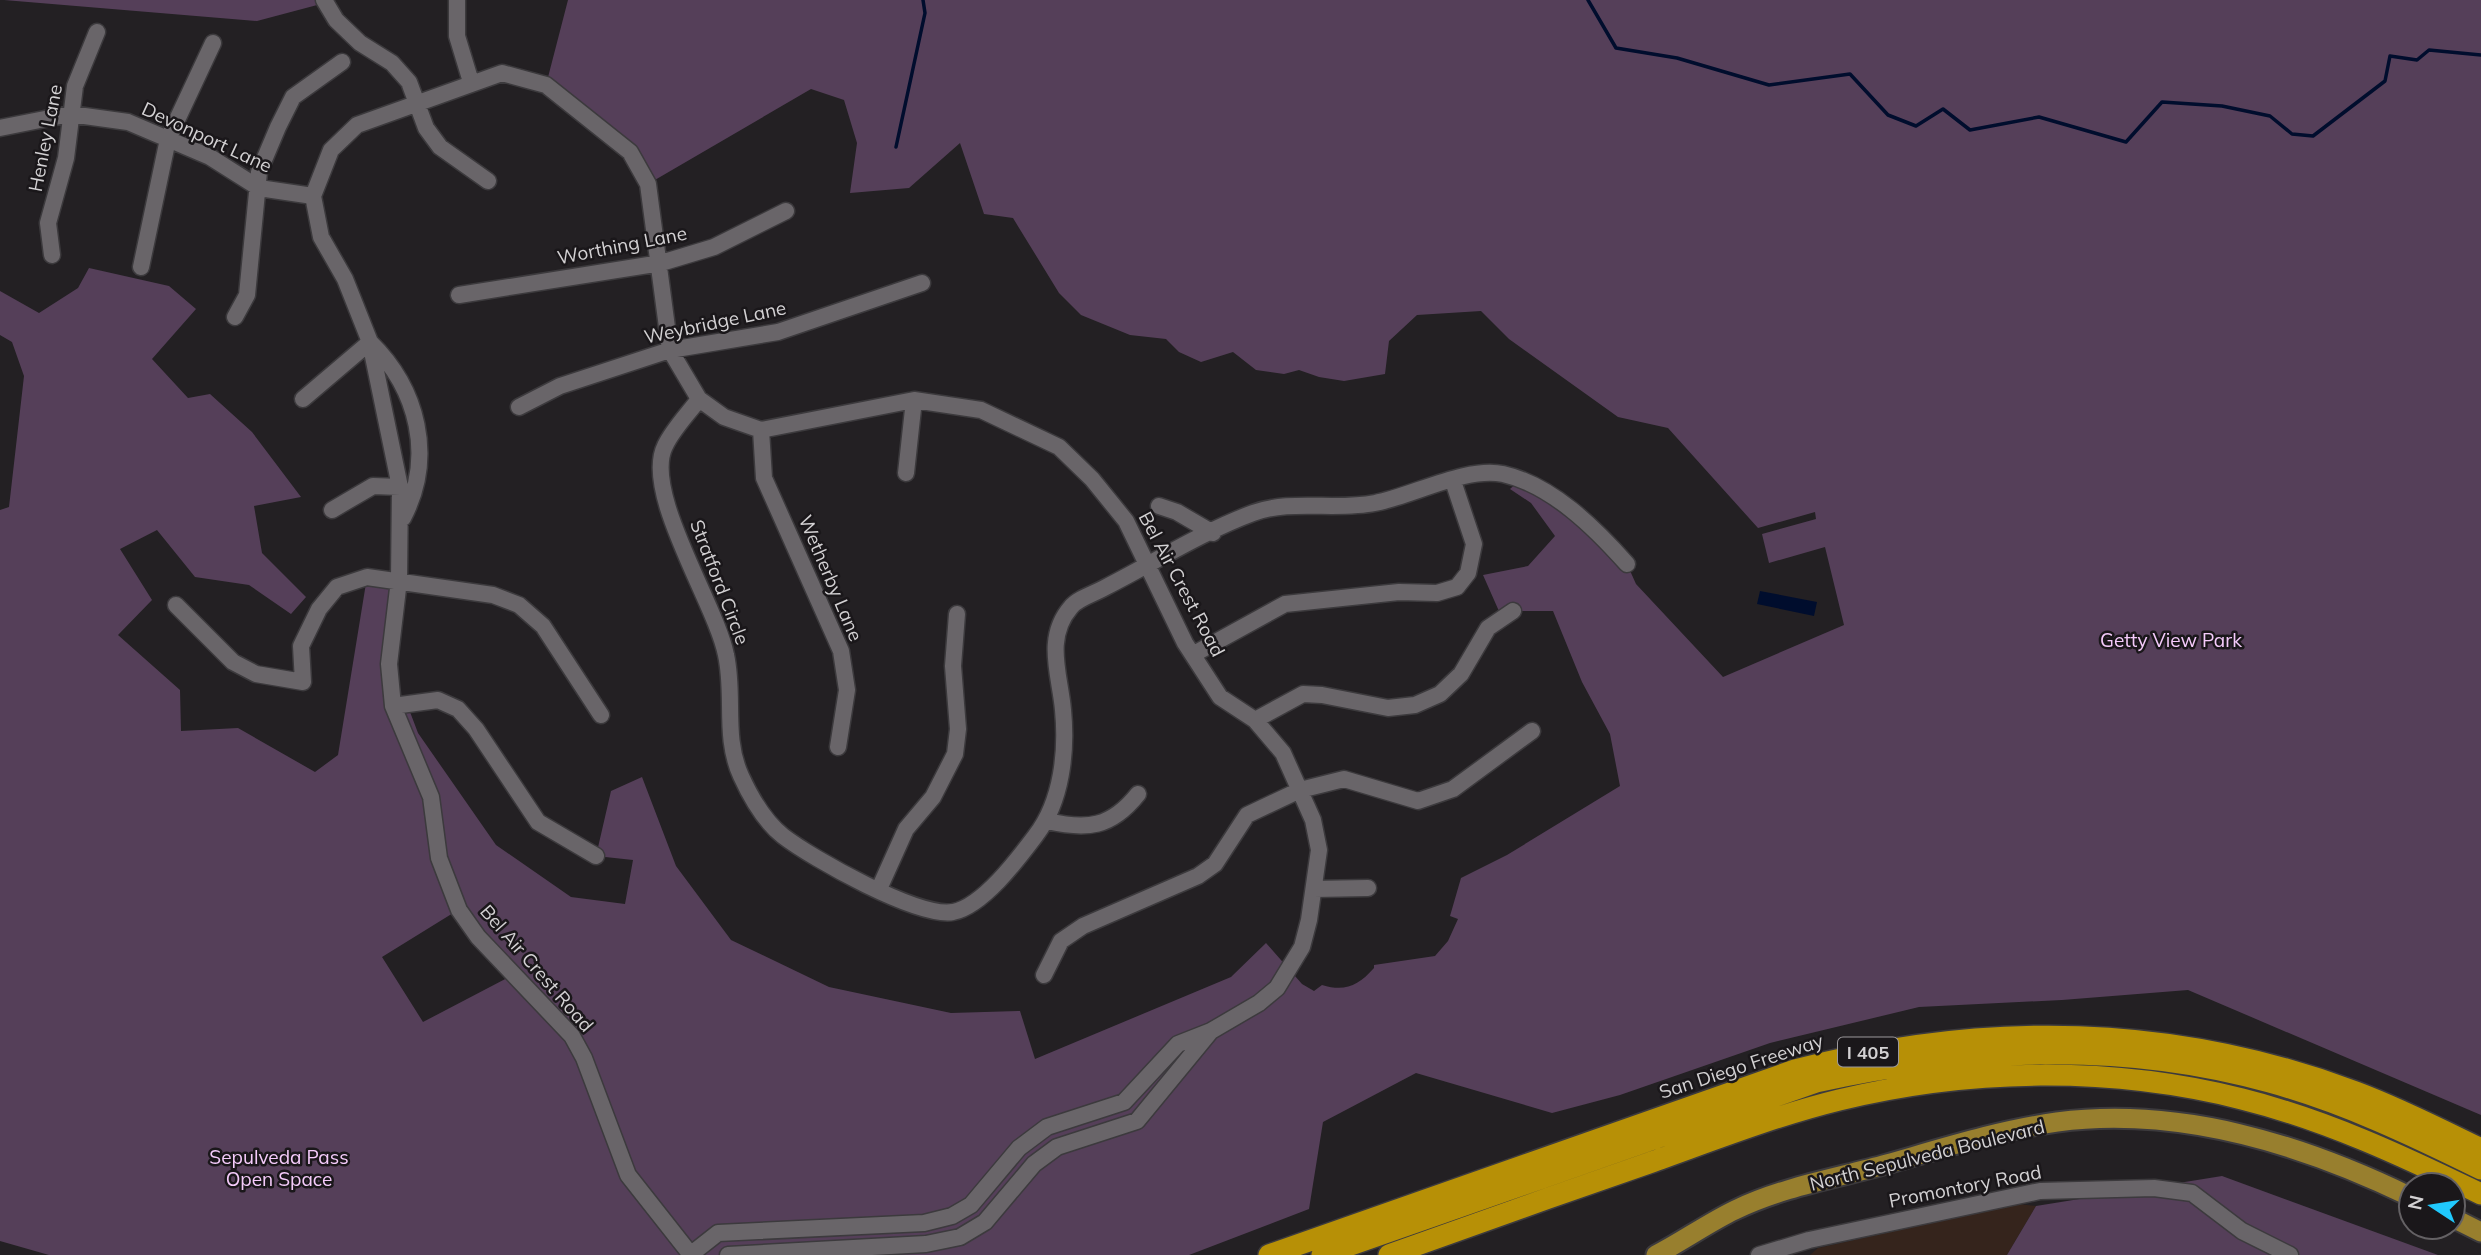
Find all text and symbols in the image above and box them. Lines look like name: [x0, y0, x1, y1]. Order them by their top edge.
street label: Henley Lane: [23, 82, 67, 194]
street label: Devonport Lane: [138, 96, 276, 178]
street label: Worthing Lane: [555, 221, 689, 269]
street label: Weybridge Lane: [642, 295, 788, 349]
street label: Bel Air Crest Road: [1134, 507, 1230, 661]
street label: Wetherby Lane: [794, 511, 868, 645]
street label: Stratford Circle: [685, 516, 755, 648]
park label: Getty View Park: [2100, 628, 2242, 652]
street label: Bel Air Crest Road: [475, 899, 599, 1037]
street label: San Diego Freeway: [1656, 1028, 1826, 1104]
road number: I 405: [1838, 1037, 1898, 1066]
street label: North Sepulveda Boulevard: [1807, 1114, 2047, 1196]
park label: Sepulveda Pass Open Space: [209, 1145, 349, 1191]
street label: Promontory Road: [1887, 1159, 2043, 1213]
north arrow: [2397, 1171, 2467, 1241]
text: N: [2402, 1193, 2429, 1212]

